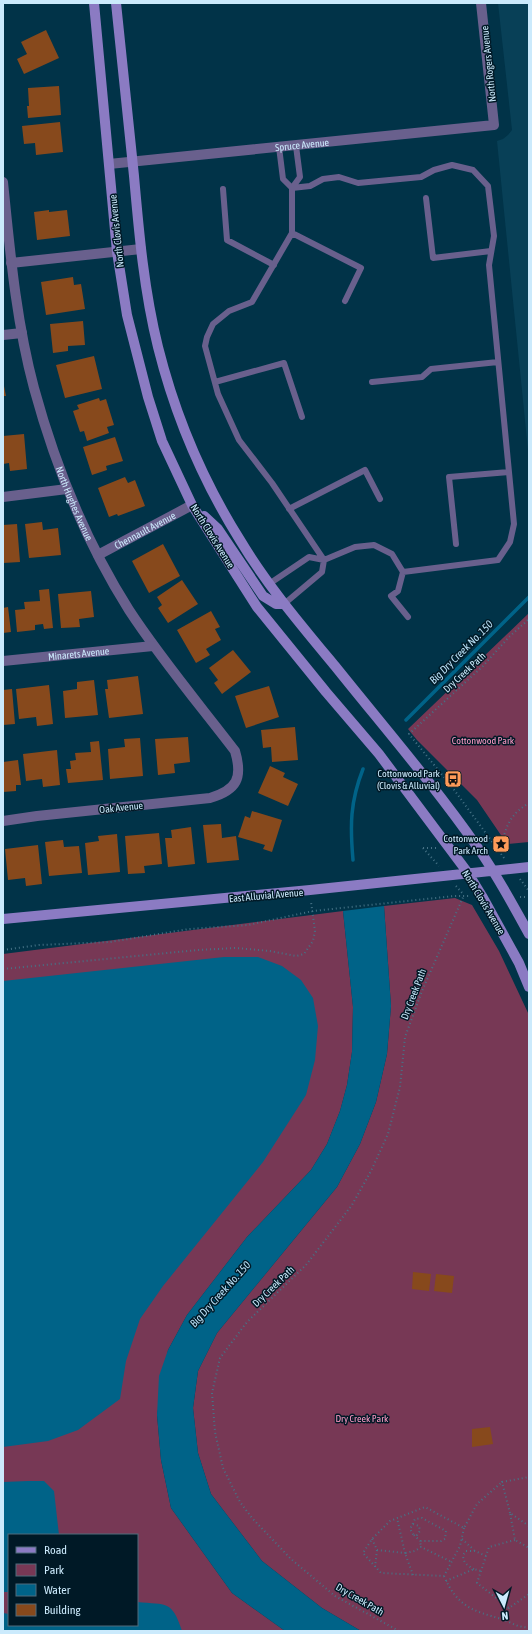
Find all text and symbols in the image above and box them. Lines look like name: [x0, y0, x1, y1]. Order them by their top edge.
street label: North Rogers Avenue: [479, 25, 498, 103]
street label: Spruce Avenue: [275, 137, 330, 153]
street label: North Clovis Avenue: [107, 194, 126, 268]
street label: North Hughes Avenue: [54, 465, 95, 543]
street label: North Clovis Avenue: [189, 502, 237, 571]
street label: Chennault Avenue: [113, 510, 178, 551]
water label: Big Dry Creek No. 150: [427, 618, 495, 686]
street label: Minarets Avenue: [47, 645, 110, 662]
street label: Dry Creek Path: [441, 650, 488, 695]
park label: Cottonwood Park: [452, 735, 515, 746]
place label: Cottonwood Park (Clovis & Alluvial): [377, 768, 441, 791]
bus stop icon: Cottonwood Park (Clovis & Alluvial): [443, 769, 463, 789]
street label: Oak Avenue: [99, 800, 144, 815]
place label: Cottonwood Park Arch: [444, 833, 488, 856]
place icon: Cottonwood Park Arch: [491, 834, 511, 854]
street label: North Clovis Avenue: [460, 868, 507, 937]
street label: East Alluvial Avenue: [228, 887, 304, 904]
street label: Dry Creek Path: [399, 967, 428, 1021]
water label: Big Dry Creek No. 150: [187, 1259, 253, 1329]
street label: Dry Creek Path: [250, 1264, 296, 1309]
park label: Dry Creek Park: [336, 1413, 389, 1424]
legend: [8, 1534, 138, 1626]
text: Road: [44, 1543, 67, 1557]
text: Park: [44, 1563, 65, 1577]
street label: Dry Creek Path: [334, 1581, 386, 1618]
text: Water: [44, 1583, 71, 1597]
north arrow: [484, 1586, 524, 1626]
text: Building: [44, 1603, 82, 1617]
text: N: [501, 1610, 509, 1622]

